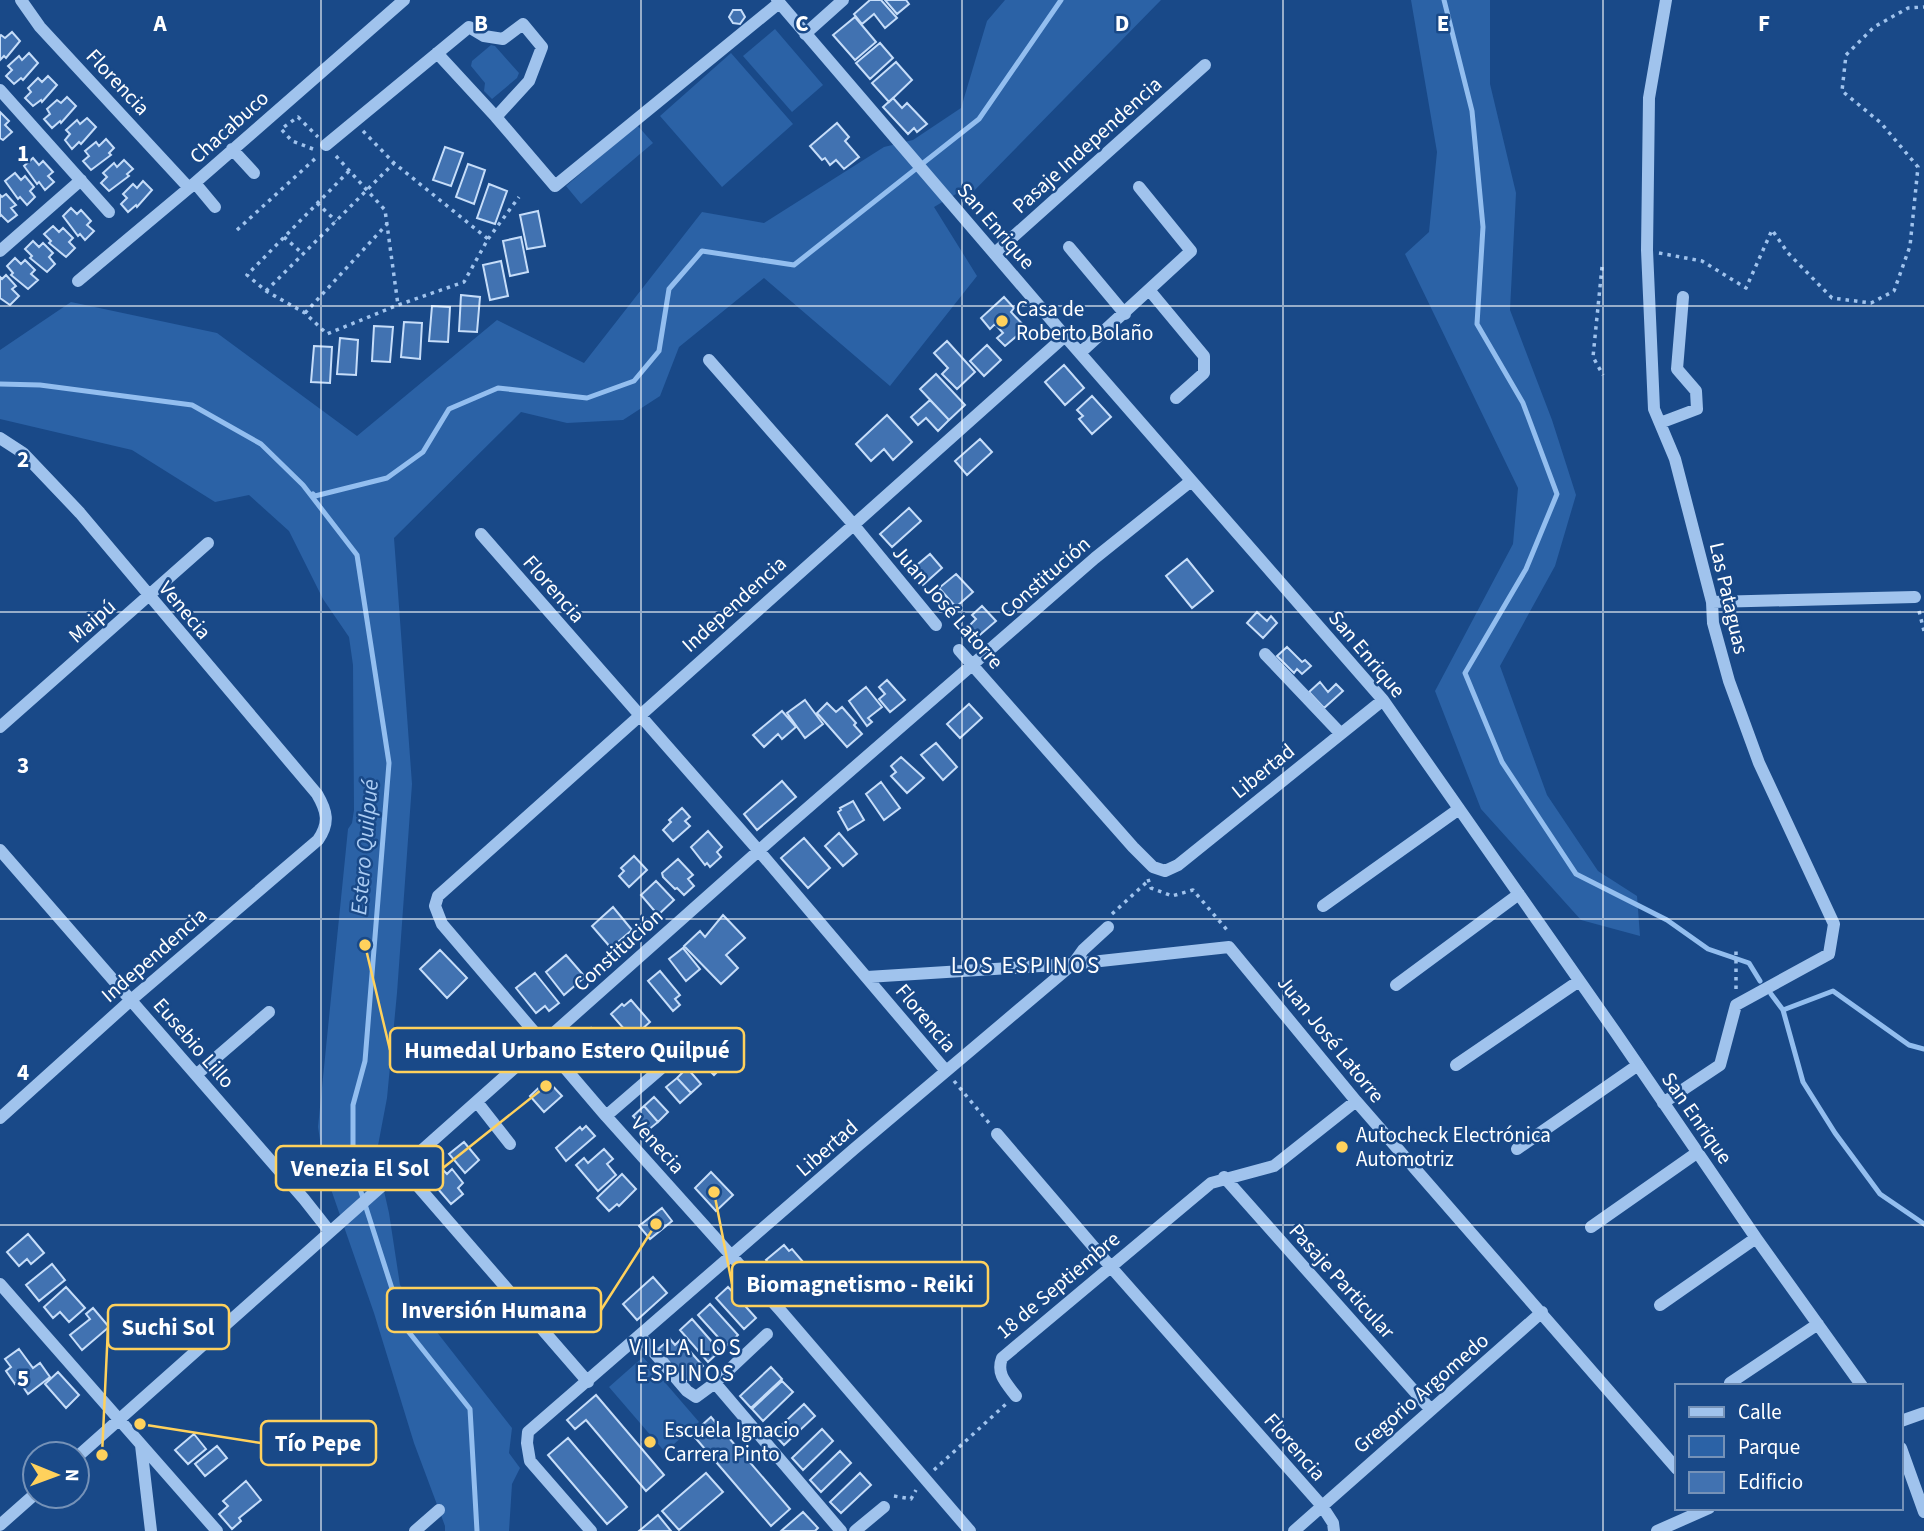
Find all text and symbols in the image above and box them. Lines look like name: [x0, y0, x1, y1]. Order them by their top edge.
text: A: [152, 7, 167, 40]
text: B: [474, 7, 488, 40]
text: C: [795, 7, 809, 40]
text: D: [1115, 7, 1129, 40]
text: E: [1437, 7, 1449, 40]
text: F: [1758, 7, 1770, 40]
street label: Florencia: [79, 42, 157, 122]
street label: Pasaje Independencia: [1006, 70, 1168, 220]
street label: Chacabuco: [183, 83, 275, 171]
text: 1: [17, 137, 29, 170]
street label: San Enrique: [950, 176, 1042, 276]
place label: Casa de Roberto Bolaño: [1016, 294, 1153, 348]
marker: Casa de Roberto Bolaño: [994, 313, 1010, 329]
text: 2: [17, 443, 29, 476]
street label: Constitución: [993, 529, 1097, 625]
street label: Juan José Latorre: [885, 538, 1011, 676]
street label: Las Pataguas: [1702, 539, 1756, 657]
street label: Florencia: [516, 548, 592, 630]
street label: Independencia: [675, 549, 793, 659]
street label: Venecia: [152, 574, 218, 646]
street label: Maipú: [62, 592, 122, 650]
street label: San Enrique: [1321, 604, 1413, 704]
street label: Libertad: [1225, 736, 1301, 806]
text: 3: [17, 749, 29, 782]
water label: Estero Quilpué: [342, 777, 387, 916]
street label: Independencia: [95, 901, 213, 1009]
street label: Constitución: [566, 902, 670, 998]
district label: LOS ESPINOS: [951, 949, 1101, 982]
street label: Juan José Latorre: [1270, 969, 1392, 1109]
street label: Florencia: [888, 977, 964, 1059]
street label: Eusebio Lillo: [146, 991, 242, 1095]
callout: Humedal Urbano Estero Quilpué: [390, 1028, 744, 1072]
text: Humedal Urbano Estero Quilpué: [404, 1034, 730, 1067]
text: 4: [17, 1056, 29, 1089]
street label: San Enrique: [1654, 1066, 1740, 1170]
street label: Venecia: [624, 1110, 692, 1180]
street label: Libertad: [789, 1113, 865, 1183]
place label: Autocheck Electrónica Automotriz: [1356, 1120, 1551, 1174]
marker: Autocheck Electrónica Automotriz: [1334, 1139, 1350, 1155]
callout: Venezia El Sol: [276, 1146, 443, 1190]
text: Venezia El Sol: [290, 1152, 430, 1185]
street label: Pasaje Particular: [1282, 1217, 1403, 1346]
street label: 18 de Septiembre: [990, 1224, 1126, 1346]
callout: Biomagnetismo - Reiki: [732, 1262, 988, 1306]
text: Biomagnetismo - Reiki: [746, 1268, 974, 1301]
callout: Inversión Humana: [387, 1288, 601, 1332]
text: Inversión Humana: [401, 1294, 587, 1327]
callout: Suchi Sol: [108, 1305, 229, 1349]
text: Suchi Sol: [122, 1311, 215, 1344]
street label: Gregorio Argomedo: [1347, 1326, 1495, 1460]
district label: VILLA LOS ESPINOS: [629, 1331, 743, 1390]
text: 5: [17, 1362, 29, 1395]
legend: [1675, 1384, 1903, 1510]
text: Calle: [1738, 1397, 1782, 1427]
street label: Florencia: [1257, 1406, 1333, 1488]
place label: Escuela Ignacio Carrera Pinto: [664, 1415, 800, 1469]
callout: Tío Pepe: [261, 1421, 376, 1465]
text: Tío Pepe: [275, 1427, 361, 1460]
text: Parque: [1738, 1432, 1800, 1462]
marker: Escuela Ignacio Carrera Pinto: [642, 1434, 658, 1450]
north arrow: [21, 1440, 91, 1510]
text: Edificio: [1738, 1467, 1803, 1497]
text: N: [58, 1469, 85, 1482]

